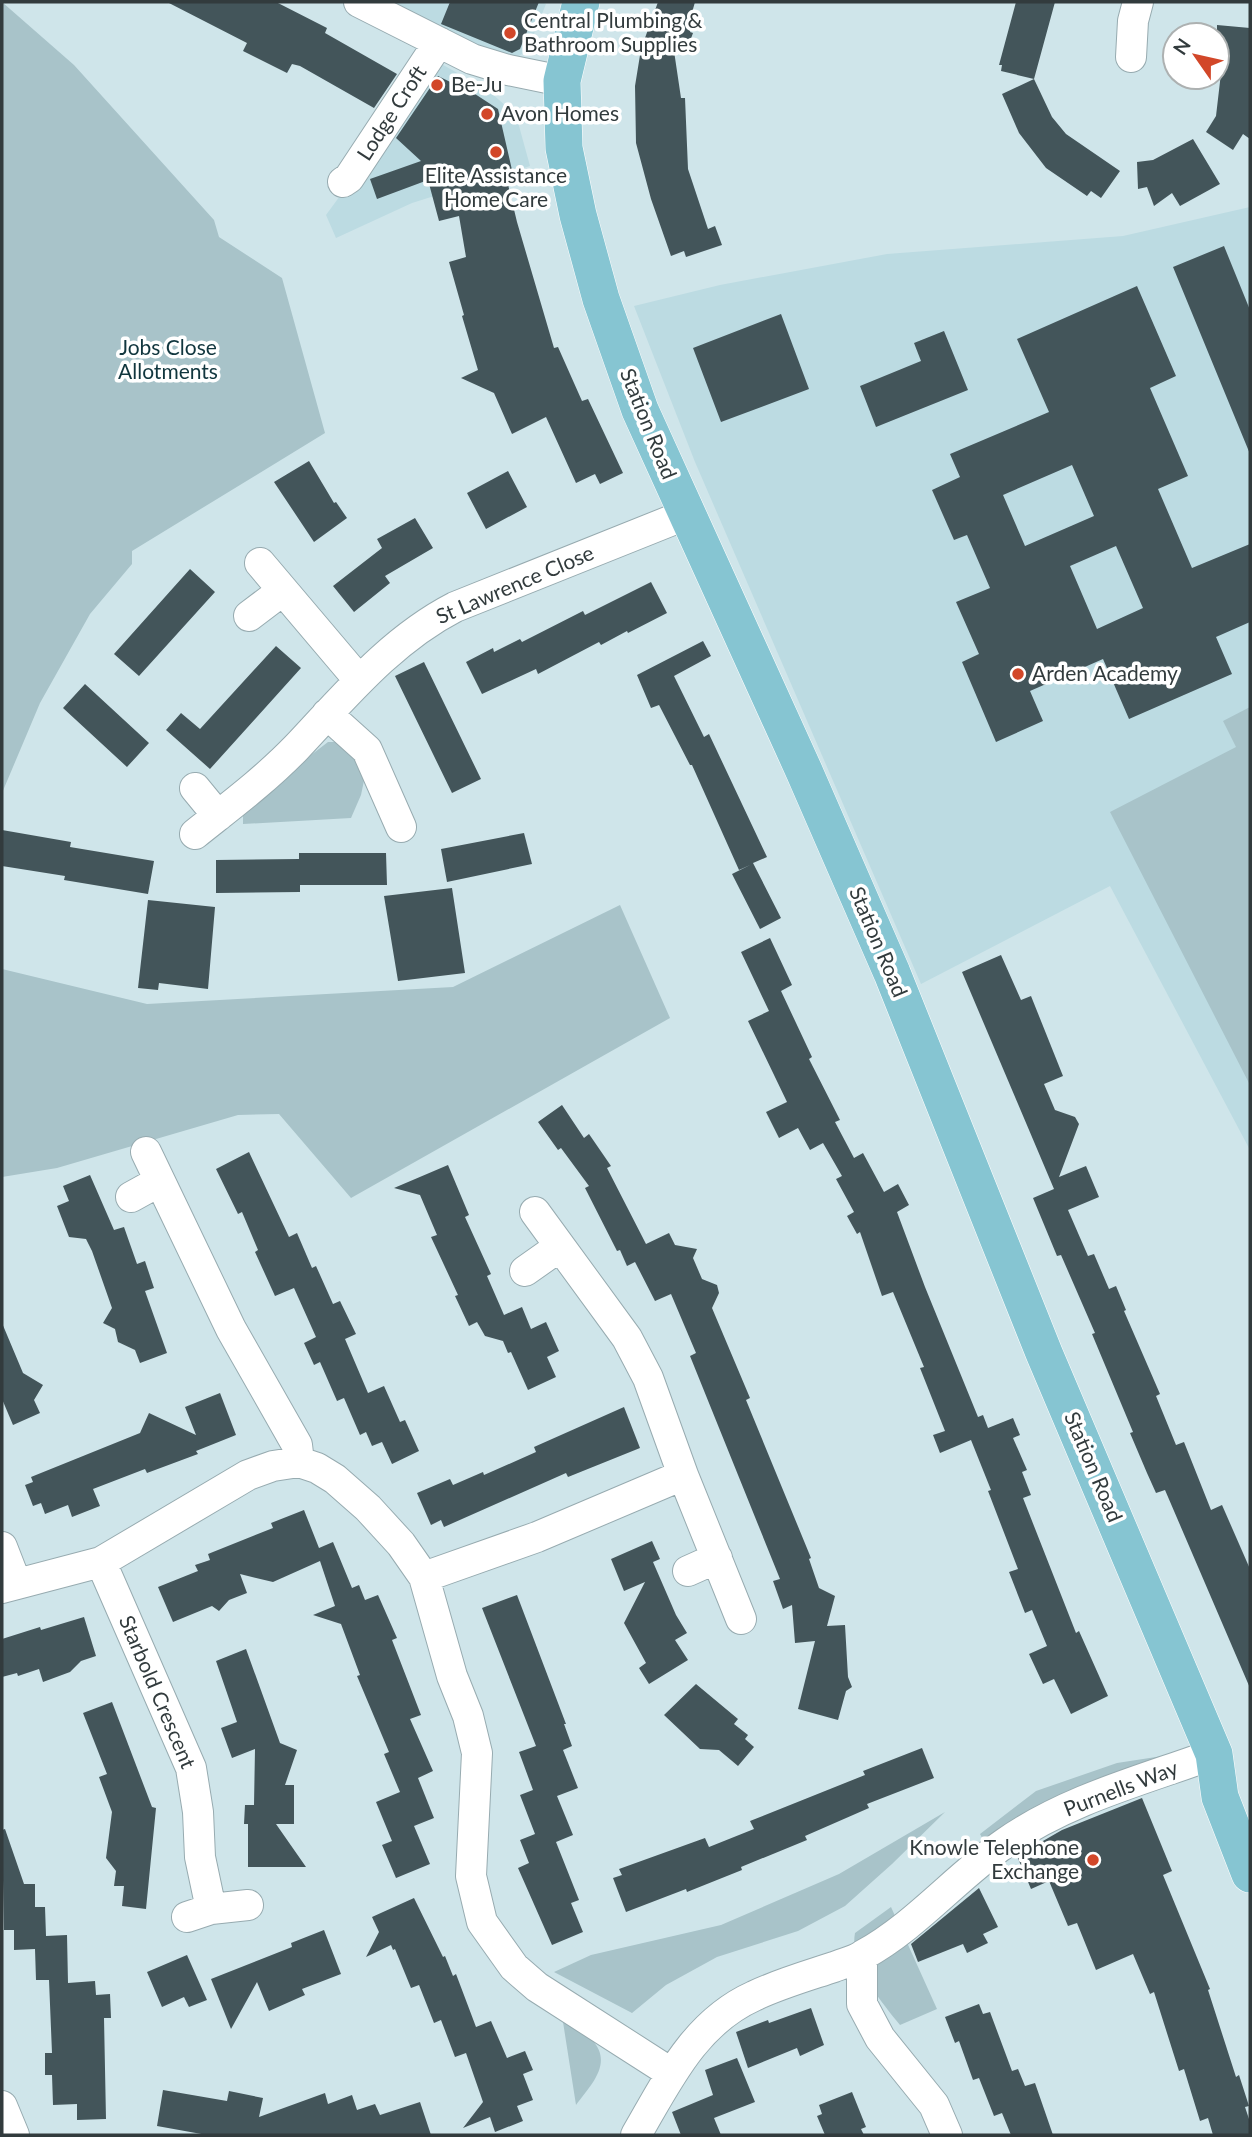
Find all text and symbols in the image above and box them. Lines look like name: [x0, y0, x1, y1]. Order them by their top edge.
place label: Central Plumbing & Bathroom Supplies: [524, 7, 703, 56]
north arrow: [1161, 21, 1231, 91]
marker: Central Plumbing & Bathroom Supplies: [502, 25, 518, 41]
text: N: [1168, 34, 1195, 59]
street label: Lodge Croft: [351, 60, 431, 164]
place label: Be-Ju: [451, 71, 502, 96]
marker: Be-Ju: [429, 77, 445, 93]
place label: Avon Homes: [501, 100, 619, 125]
marker: Avon Homes: [479, 106, 495, 122]
marker: Elite Assistance Home Care: [488, 144, 504, 160]
place label: Elite Assistance Home Care: [425, 162, 567, 211]
park label: Jobs Close Allotments: [118, 334, 218, 383]
street label: Station Road: [616, 364, 683, 482]
street label: St Lawrence Close: [432, 539, 597, 628]
place label: Arden Academy: [1032, 660, 1178, 685]
marker: Arden Academy: [1010, 666, 1026, 682]
street label: Station Road: [845, 883, 914, 1000]
street label: Station Road: [1060, 1408, 1129, 1525]
street label: Starbold Crescent: [115, 1611, 202, 1772]
street label: Purnells Way: [1060, 1754, 1181, 1821]
place label: Knowle Telephone Exchange: [909, 1834, 1079, 1883]
marker: Knowle Telephone Exchange: [1085, 1852, 1101, 1868]

